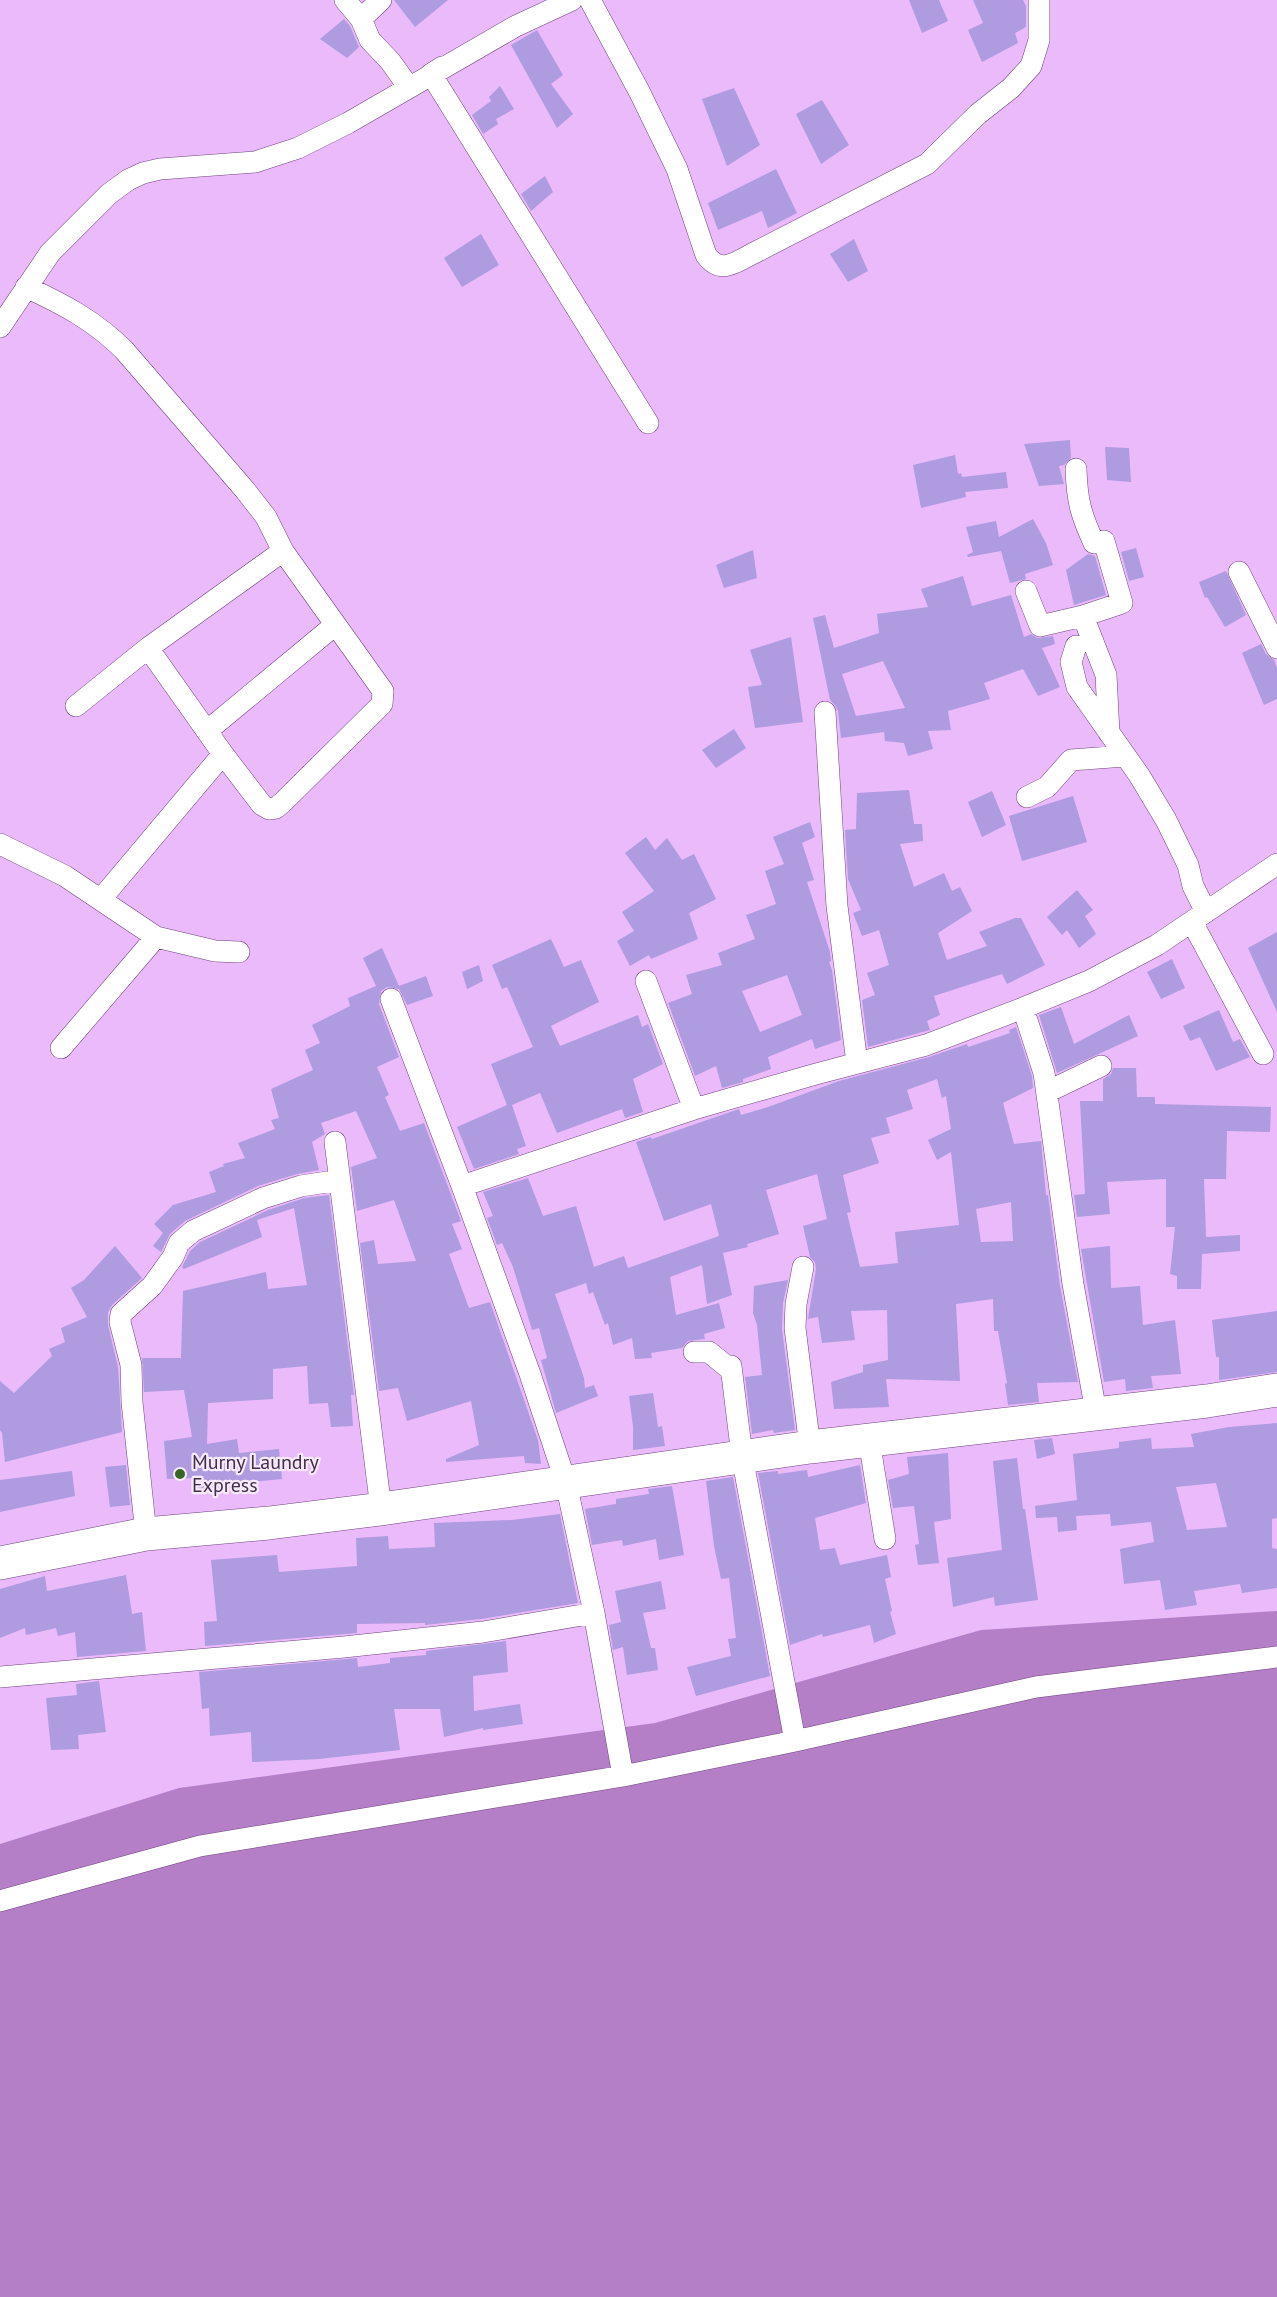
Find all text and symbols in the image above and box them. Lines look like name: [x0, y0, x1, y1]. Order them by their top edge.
place label: Murny Laundry Express: [192, 1449, 319, 1498]
marker: Murny Laundry Express: [173, 1467, 187, 1481]

